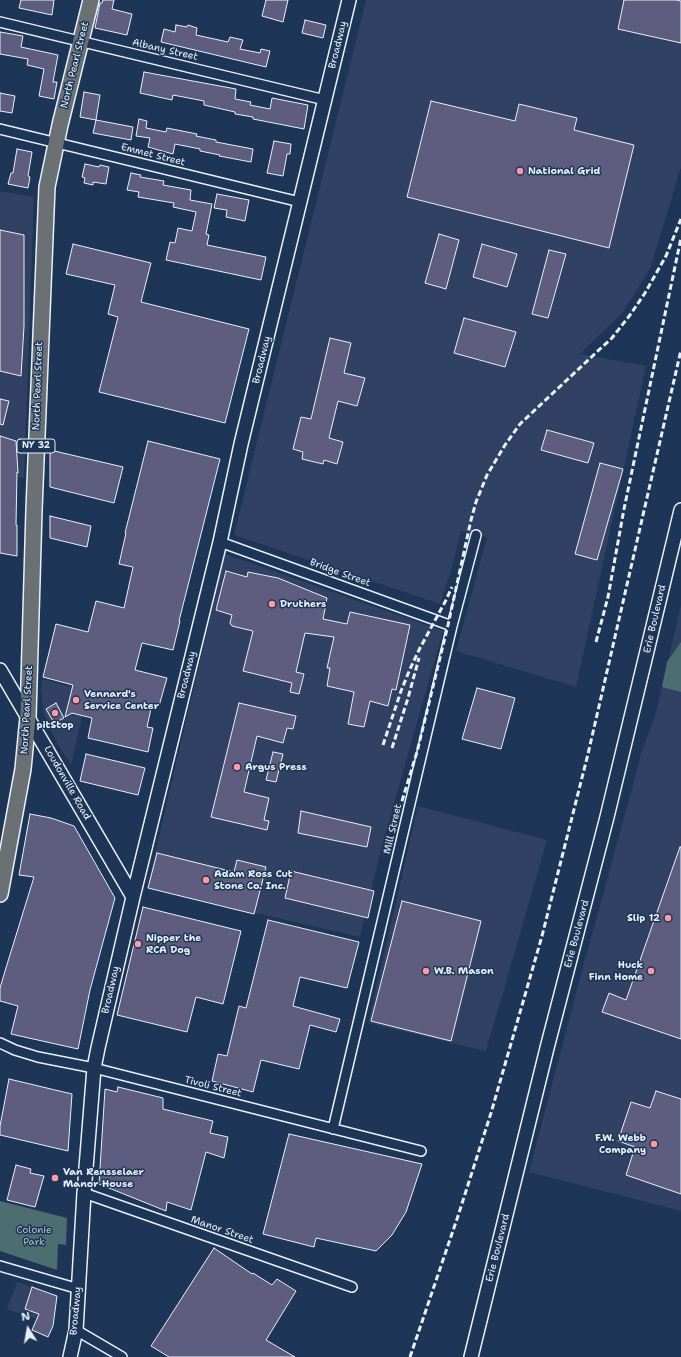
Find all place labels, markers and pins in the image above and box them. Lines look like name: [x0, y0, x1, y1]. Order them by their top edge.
place label: National Grid: [528, 165, 600, 177]
marker: National Grid: [515, 166, 525, 176]
place label: Druthers: [280, 598, 326, 610]
marker: Druthers: [267, 599, 277, 609]
place label: Vennard's Service Center: [84, 688, 159, 712]
marker: Vennard's Service Center: [71, 695, 81, 705]
marker: pitStop: [50, 708, 60, 718]
place label: pitStop: [36, 719, 74, 731]
place label: Argus Press: [245, 761, 307, 773]
marker: Argus Press: [232, 762, 242, 772]
place label: Adam Ross Cut Stone Co. Inc.: [214, 868, 293, 892]
marker: Adam Ross Cut Stone Co. Inc.: [201, 875, 211, 885]
place label: Slip 12: [627, 912, 660, 924]
marker: Slip 12: [663, 913, 673, 923]
place label: Nipper the RCA Dog: [146, 932, 201, 956]
marker: Nipper the RCA Dog: [133, 939, 143, 949]
place label: Huck Finn Home: [589, 959, 643, 982]
place label: W.B. Mason: [434, 965, 494, 977]
marker: W.B. Mason: [421, 966, 431, 976]
marker: Huck Finn Home: [646, 966, 656, 976]
place label: F.W. Webb Company: [595, 1132, 646, 1156]
marker: F.W. Webb Company: [649, 1139, 659, 1149]
place label: Van Rensselaer Manor House: [63, 1166, 144, 1190]
marker: Van Rensselaer Manor House: [50, 1173, 60, 1183]

